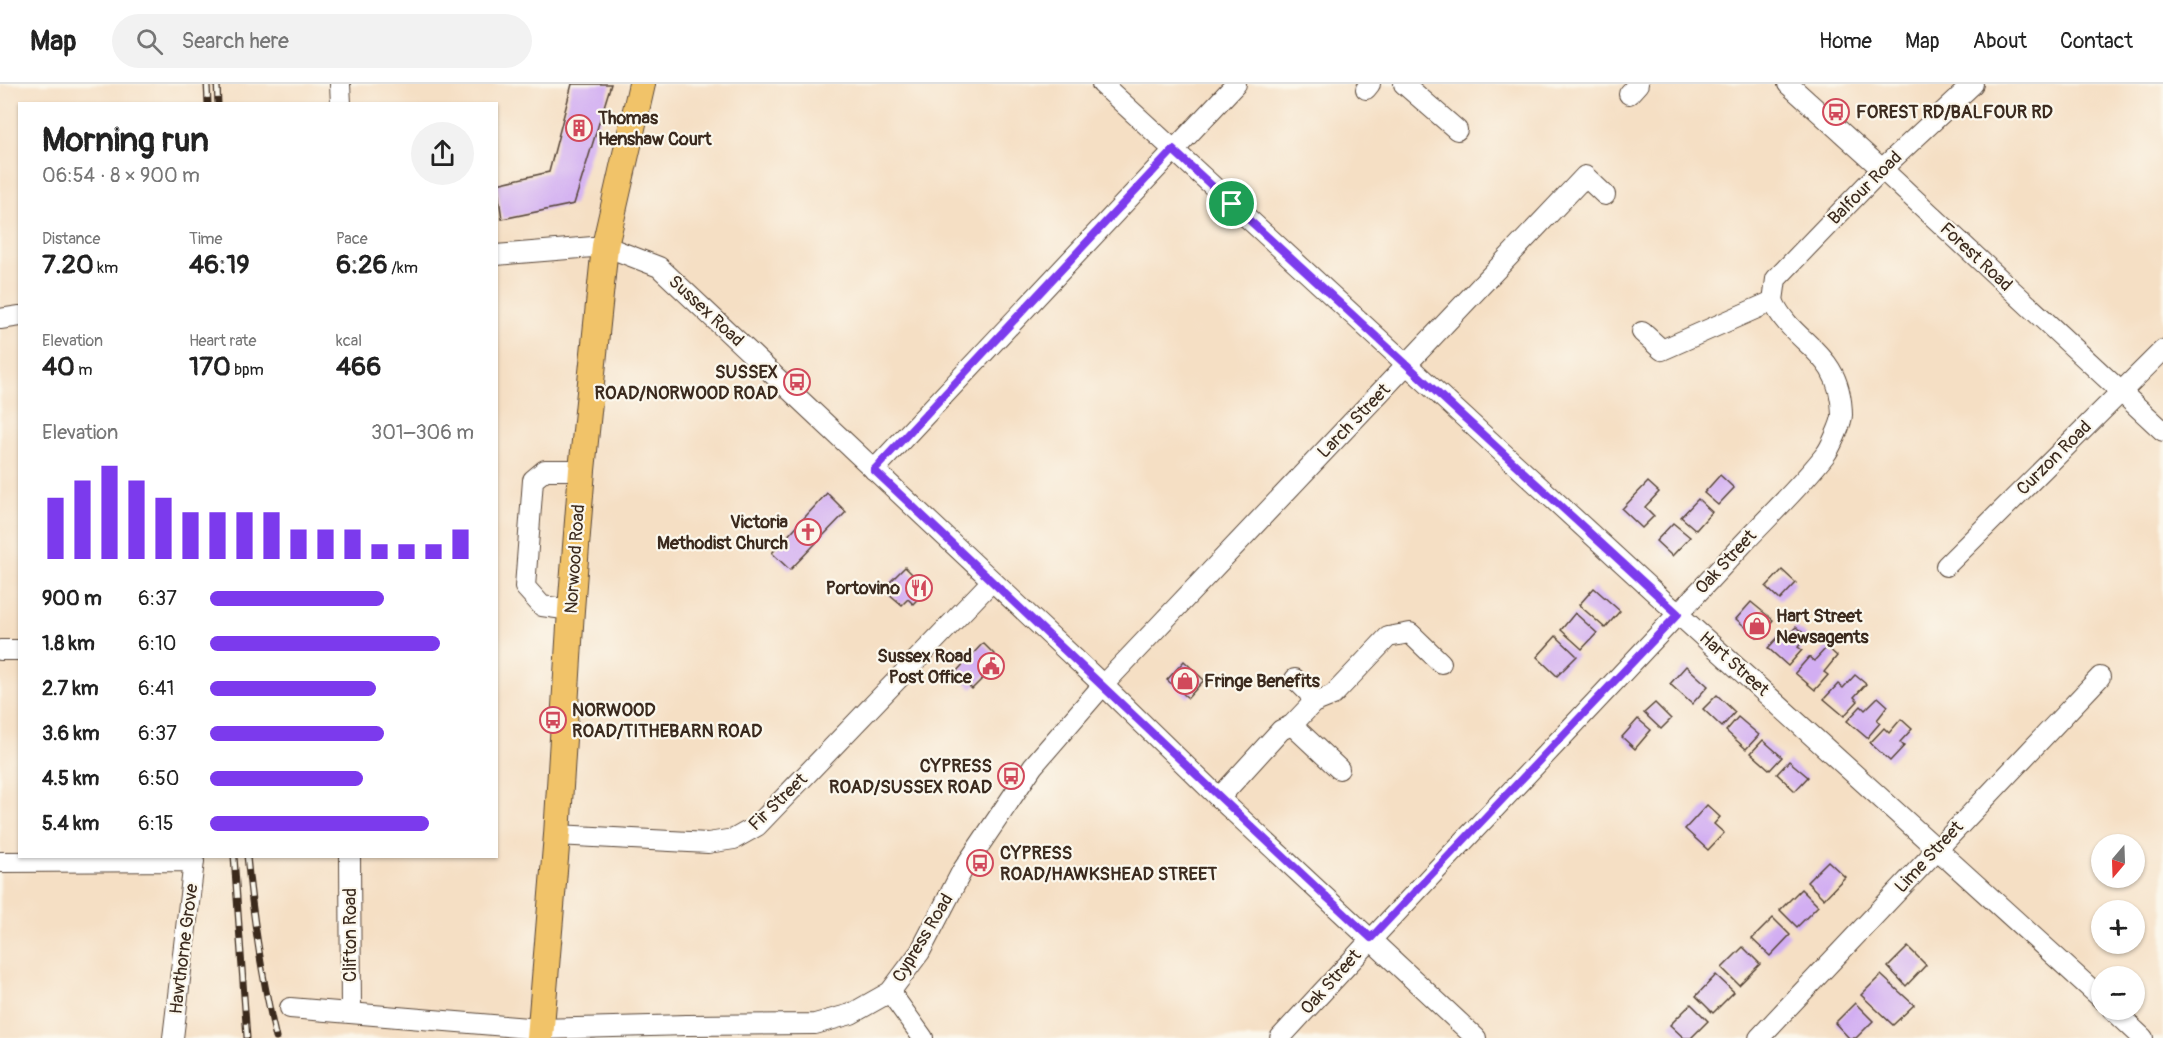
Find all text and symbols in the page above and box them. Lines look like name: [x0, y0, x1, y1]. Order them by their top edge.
search box: [112, 14, 532, 68]
text: Map: [30, 24, 76, 59]
icon: search: [133, 25, 166, 58]
text: Search here: [181, 27, 289, 55]
text: Home: [1819, 28, 1872, 55]
text: Map: [1905, 28, 1940, 55]
text: About: [1973, 28, 2027, 55]
text: Contact: [2060, 28, 2133, 55]
bus stop icon: FOREST RD/BALFOUR RD: [1821, 97, 1851, 127]
place label: FOREST RD/BALFOUR RD: [1856, 101, 2053, 124]
place label: Thomas Henshaw Court: [597, 107, 712, 151]
building icon: Thomas Henshaw Court: [564, 113, 594, 143]
text: Morning run: [42, 120, 209, 161]
button: share: [411, 122, 474, 185]
street label: Balfour Road: [1823, 146, 1907, 230]
text: 06:54 · 8 × 900 m: [42, 163, 200, 188]
pin: [1206, 178, 1257, 229]
icon: arrive: [1215, 187, 1248, 220]
street label: Forest Road: [1935, 218, 2017, 296]
text: Distance: [42, 229, 101, 249]
text: Time: [189, 229, 222, 249]
text: Pace: [336, 229, 368, 249]
text: 7.20: [42, 249, 94, 281]
text: 46:19: [189, 249, 250, 281]
text: 6:26: [336, 249, 388, 281]
text: km: [94, 258, 118, 278]
text: /km: [388, 258, 418, 278]
street label: Sussex Road: [664, 270, 748, 352]
text: Elevation: [42, 331, 103, 351]
text: Heart rate: [189, 331, 256, 351]
text: kcal: [336, 331, 362, 351]
text: 40: [42, 351, 75, 383]
text: 170: [189, 351, 231, 383]
text: 466: [336, 351, 381, 383]
text: m: [75, 360, 93, 380]
text: bpm: [231, 360, 264, 380]
place label: SUSSEX ROAD/NORWOOD ROAD: [594, 361, 778, 405]
bus stop icon: SUSSEX ROAD/NORWOOD ROAD: [782, 367, 812, 397]
street label: Larch Street: [1313, 378, 1396, 463]
street label: Curzon Road: [2012, 416, 2096, 500]
text: Elevation: [42, 420, 118, 445]
text: 301–306 m: [371, 420, 474, 445]
street label: Norwood Road: [560, 503, 590, 615]
place label: Victoria Methodist Church: [657, 511, 789, 555]
church icon: Victoria Methodist Church: [793, 517, 823, 547]
street label: Oak Street: [1690, 524, 1762, 599]
restaurant icon: Portovino: [904, 573, 934, 603]
place label: Portovino: [826, 577, 900, 600]
text: 900 m: [42, 586, 102, 611]
text: 6:37: [138, 586, 177, 611]
place label: Hart Street Newsagents: [1776, 605, 1869, 649]
shop icon: Hart Street Newsagents: [1742, 611, 1772, 641]
street label: Hart Street: [1694, 627, 1774, 702]
text: 1.8 km: [42, 631, 95, 656]
text: 6:10: [138, 631, 176, 656]
place label: Sussex Road Post Office: [877, 645, 973, 689]
public building icon: Sussex Road Post Office: [976, 651, 1006, 681]
shop icon: Fringe Benefits: [1170, 666, 1200, 696]
place label: Fringe Benefits: [1204, 670, 1321, 693]
text: 2.7 km: [42, 676, 99, 701]
text: 6:41: [138, 676, 174, 701]
place label: NORWOOD ROAD/TITHEBARN ROAD: [572, 699, 762, 743]
bus stop icon: NORWOOD ROAD/TITHEBARN ROAD: [538, 705, 568, 735]
text: 3.6 km: [42, 721, 100, 746]
text: 6:37: [138, 721, 177, 746]
place label: CYPRESS ROAD/SUSSEX ROAD: [829, 755, 992, 799]
bus stop icon: CYPRESS ROAD/SUSSEX ROAD: [996, 761, 1026, 791]
text: 4.5 km: [42, 766, 99, 791]
text: 6:50: [138, 766, 179, 791]
street label: Fir Street: [744, 768, 813, 836]
text: 5.4 km: [42, 811, 99, 836]
text: 6:15: [138, 811, 174, 836]
street label: Lime Street: [1890, 816, 1969, 898]
north arrow: [2091, 834, 2145, 888]
map controls: [2091, 834, 2145, 1020]
place label: CYPRESS ROAD/HAWKSHEAD STREET: [1000, 842, 1217, 886]
bus stop icon: CYPRESS ROAD/HAWKSHEAD STREET: [965, 848, 995, 878]
street label: Hawthorne Grove: [165, 882, 203, 1016]
street label: Clifton Road: [339, 888, 362, 982]
street label: Cypress Road: [888, 889, 958, 987]
button: +: [2091, 900, 2145, 954]
street label: Oak Street: [1296, 944, 1367, 1019]
button: −: [2091, 966, 2145, 1020]

